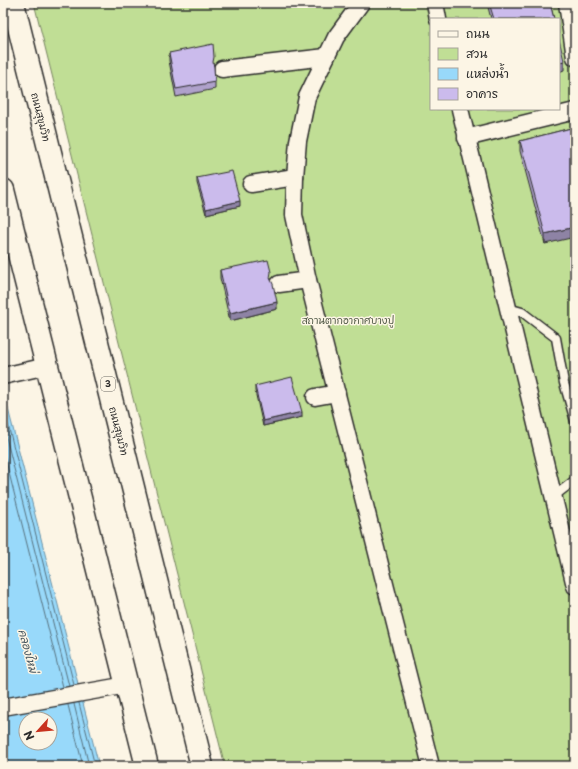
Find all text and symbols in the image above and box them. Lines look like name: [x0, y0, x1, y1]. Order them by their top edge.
legend: [430, 18, 560, 110]
text: ถนน: [466, 24, 490, 42]
text: สวน: [466, 44, 487, 62]
text: แหล่งน้ำ: [466, 63, 509, 82]
text: อาคาร: [466, 84, 498, 102]
street label: ถนนสุขุมวิท: [26, 91, 55, 143]
park label: สถานตากอากาศบางปู: [302, 312, 394, 328]
road number: 3: [101, 377, 115, 391]
street label: ถนนสุขุมวิท: [104, 405, 133, 457]
water label: คลองใหม่: [14, 627, 43, 677]
north arrow: [18, 711, 58, 751]
text: N: [19, 728, 38, 744]

